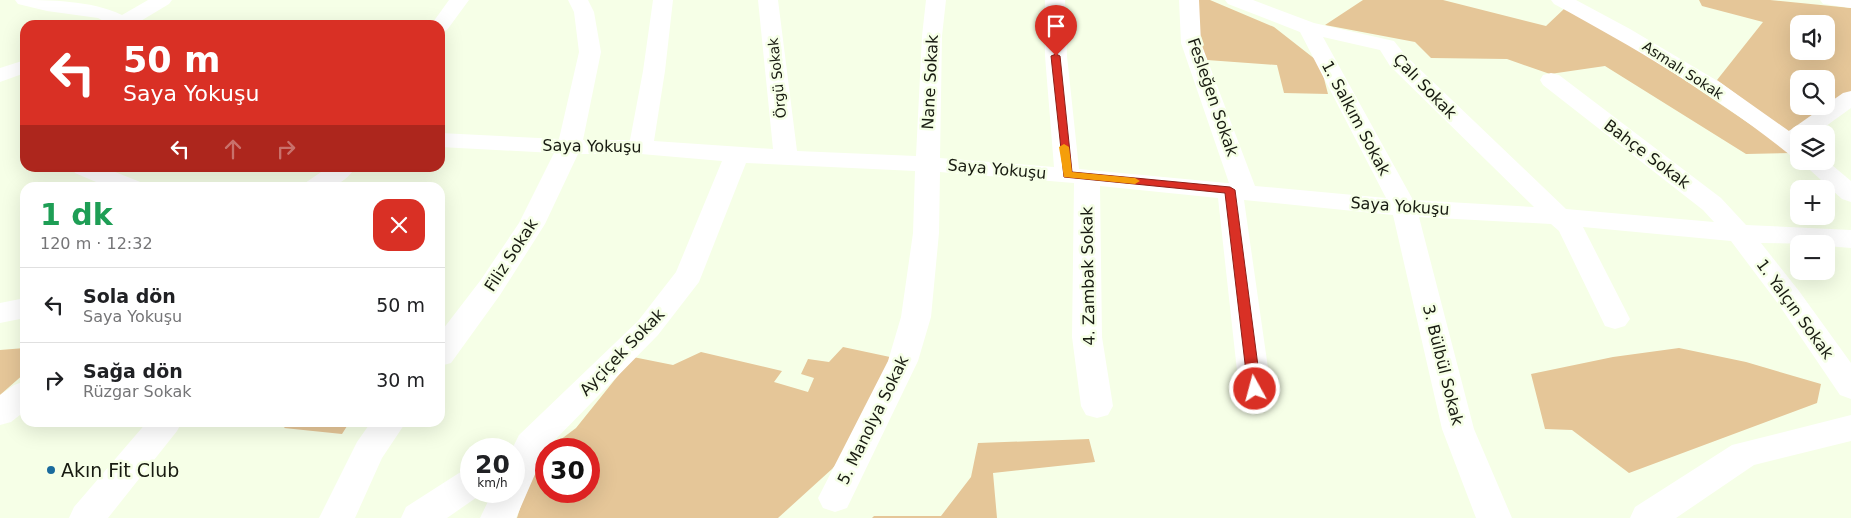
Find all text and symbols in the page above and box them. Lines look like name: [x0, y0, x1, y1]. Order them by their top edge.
pin: [1035, 5, 1077, 56]
icon: arrive: [1042, 12, 1070, 40]
map controls: [1790, 15, 1835, 280]
button: sound: [1790, 15, 1835, 60]
street label: Nane Sokak: [918, 33, 942, 130]
street label: Fesleğen Sokak: [1184, 35, 1242, 159]
street label: Örgü Sokak: [764, 36, 789, 119]
street label: Asmalı Sokak: [1640, 38, 1727, 103]
icon: left: [40, 40, 105, 105]
text: 50 m: [123, 40, 220, 80]
street label: Çalı Sokak: [1389, 50, 1461, 123]
street label: 1. Salkım Sokak: [1318, 57, 1395, 179]
button: search: [1790, 70, 1835, 115]
text: Saya Yokuşu: [123, 81, 259, 106]
street label: Bahçe Sokak: [1600, 116, 1694, 193]
button: layers: [1790, 125, 1835, 170]
icon: left: [166, 135, 194, 163]
icon: ahead: [219, 135, 247, 163]
icon: right: [272, 135, 300, 163]
street label: Saya Yokuşu: [542, 136, 642, 156]
street label: Saya Yokuşu: [947, 155, 1047, 183]
button: +: [1790, 180, 1835, 225]
street label: Saya Yokuşu: [1350, 193, 1450, 219]
text: 1 dk: [40, 197, 113, 232]
button: close: [373, 199, 425, 251]
street label: 4. Zambak Sokak: [1077, 206, 1099, 346]
street label: Filiz Sokak: [480, 214, 542, 295]
text: 120 m · 12:32: [40, 234, 153, 253]
button: −: [1790, 235, 1835, 280]
street label: 1. Yalçın Sokak: [1752, 255, 1838, 363]
text: Sola dön: [83, 285, 176, 307]
icon: left: [40, 291, 68, 319]
text: 50 m: [376, 294, 425, 316]
street label: 3. Bülbül Sokak: [1419, 303, 1467, 428]
street label: Ayçiçek Sokak: [576, 304, 669, 399]
text: Saya Yokuşu: [83, 307, 182, 326]
street label: 5. Manolya Sokak: [834, 352, 913, 487]
text: Sağa dön: [83, 360, 183, 382]
position arrow: [1228, 362, 1280, 414]
icon: right: [40, 366, 68, 394]
text: 30 m: [376, 369, 425, 391]
text: Rüzgar Sokak: [83, 382, 192, 401]
speed limit sign: 30: [535, 438, 600, 503]
text: 20: [475, 450, 510, 479]
place label: Akın Fit Club: [61, 459, 179, 481]
marker: Akın Fit Club: [45, 464, 57, 476]
text: km/h: [477, 476, 508, 490]

